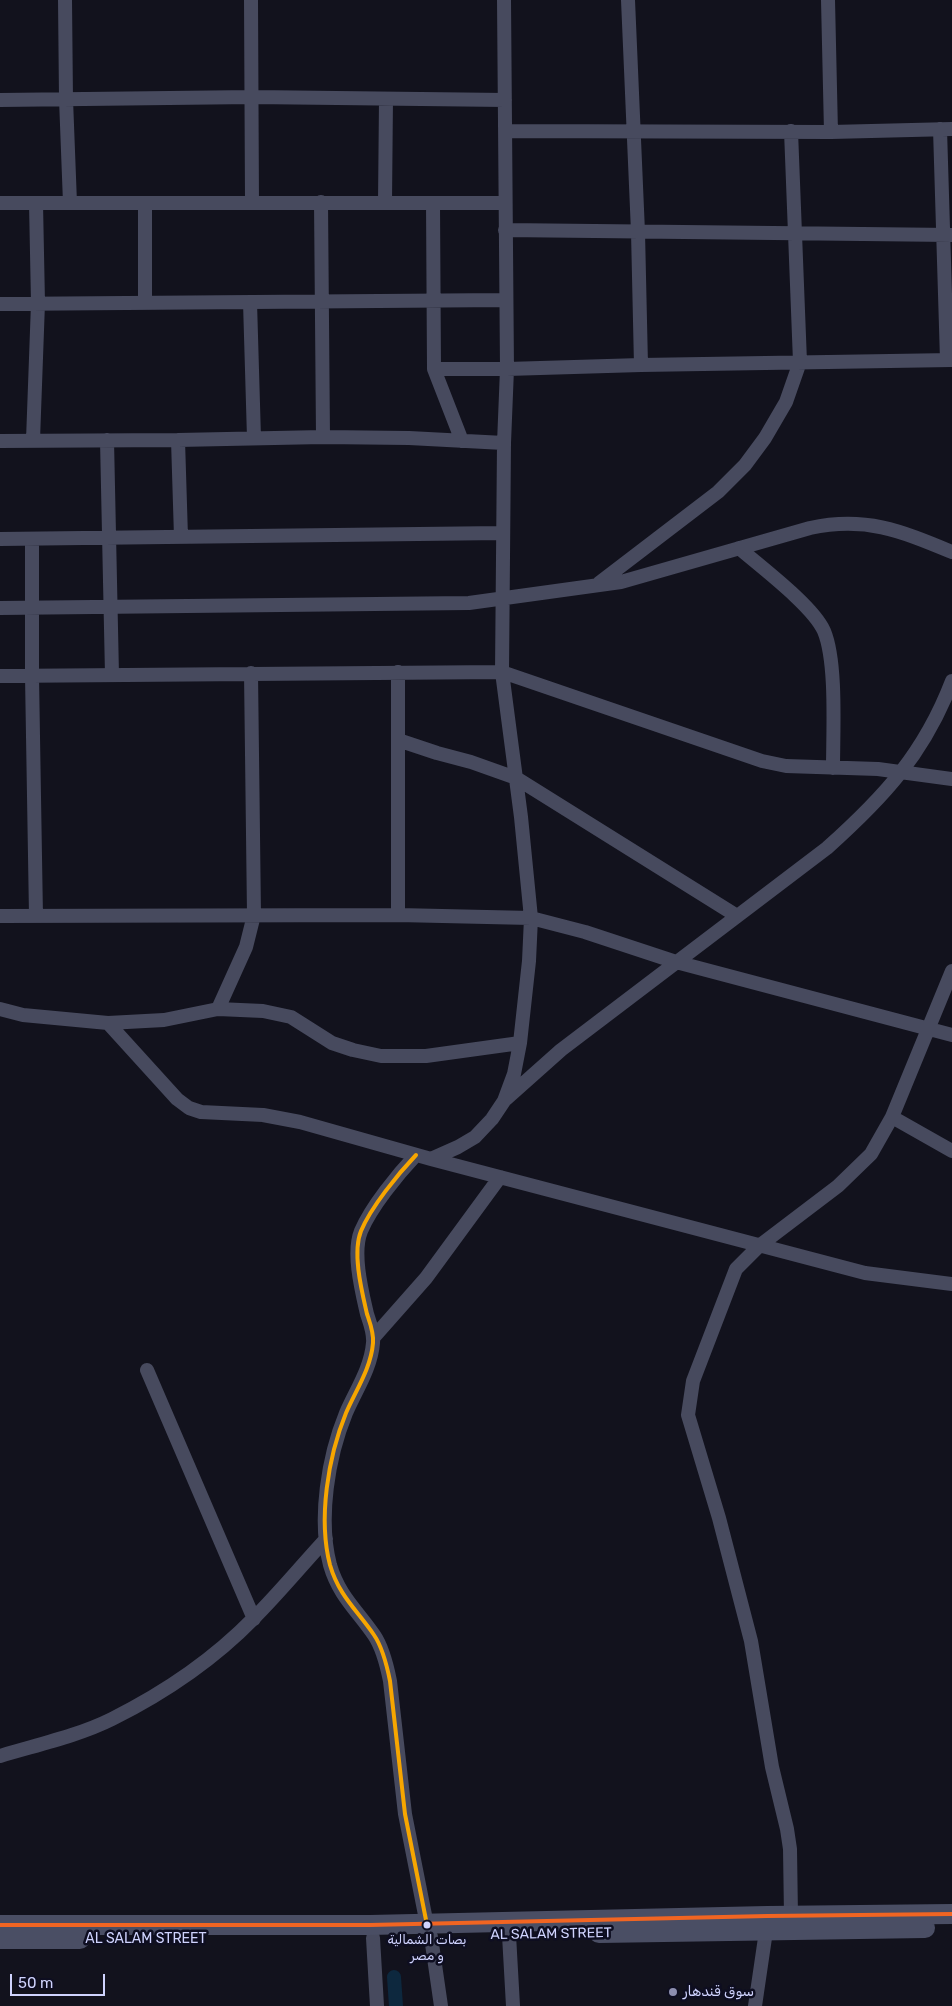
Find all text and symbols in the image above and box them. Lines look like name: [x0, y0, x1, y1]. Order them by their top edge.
marker: بصات الشمالية و مصر: [422, 1920, 432, 1930]
street label: AL SALAM STREET: [490, 1925, 612, 1943]
street label: AL SALAM STREET: [85, 1931, 207, 1947]
place label: بصات الشمالية و مصر: [387, 1932, 467, 1963]
scale bar: [12, 1964, 108, 1996]
text: 50 m: [18, 1974, 53, 1992]
place label: سوق قندهار: [683, 1984, 754, 2000]
marker: سوق قندهار: [667, 1986, 679, 1998]

